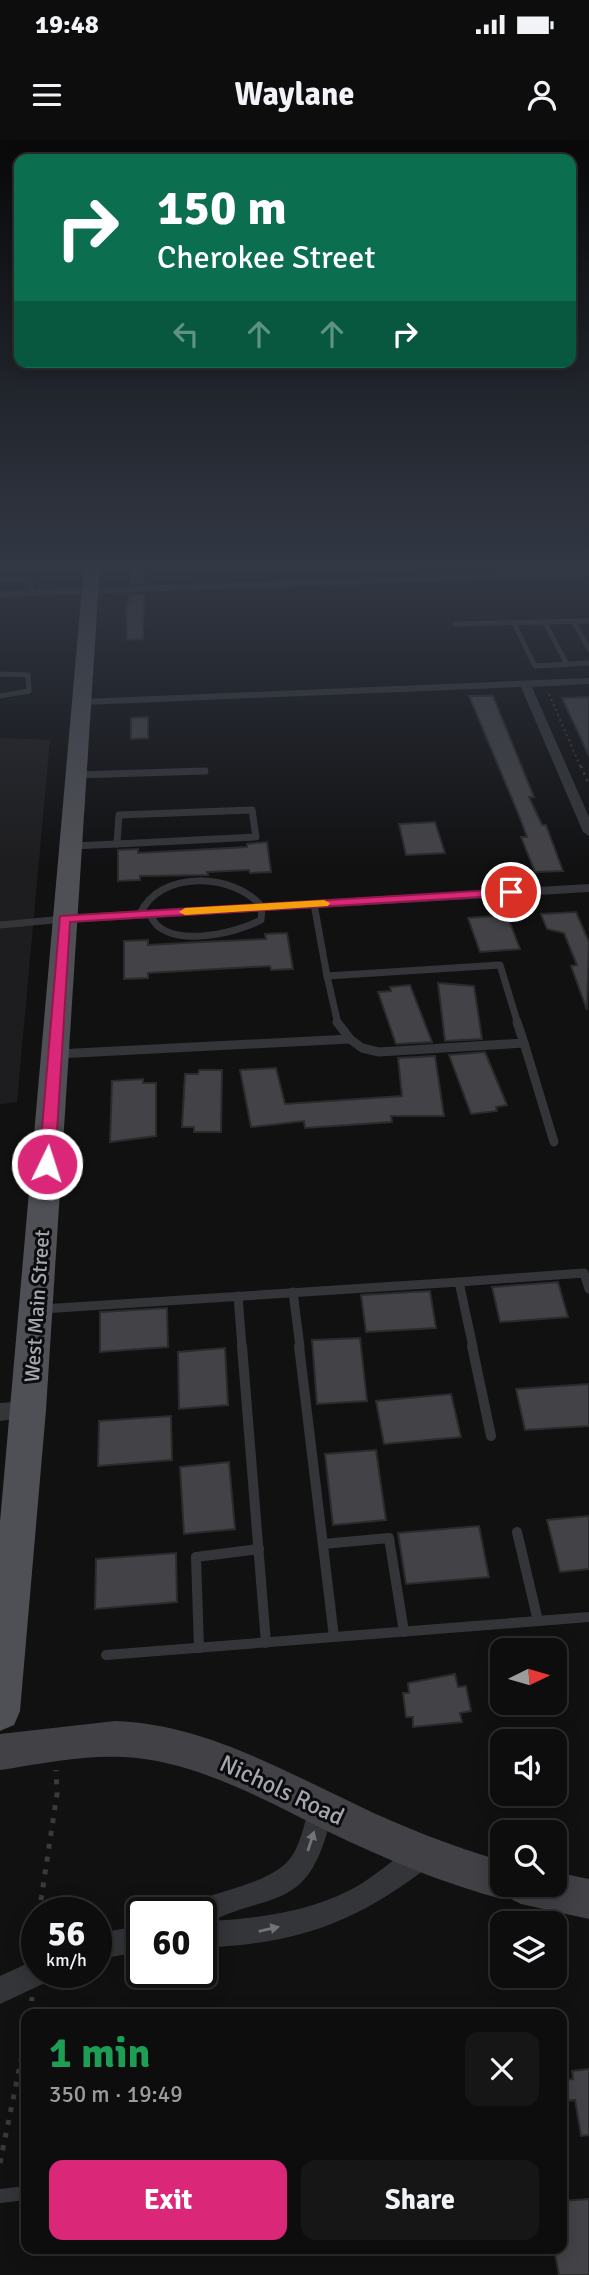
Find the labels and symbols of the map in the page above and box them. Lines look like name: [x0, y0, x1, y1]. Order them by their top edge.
pin: [481, 862, 541, 922]
position arrow: [10, 1127, 84, 1201]
street label: West Main Street: [19, 1229, 55, 1383]
north arrow: [490, 1638, 567, 1715]
street label: Nichols Road: [215, 1748, 349, 1832]
one-way arrow: [306, 1830, 317, 1851]
speed limit sign: 60: [126, 1897, 217, 1988]
one-way arrow: [258, 1923, 280, 1934]

